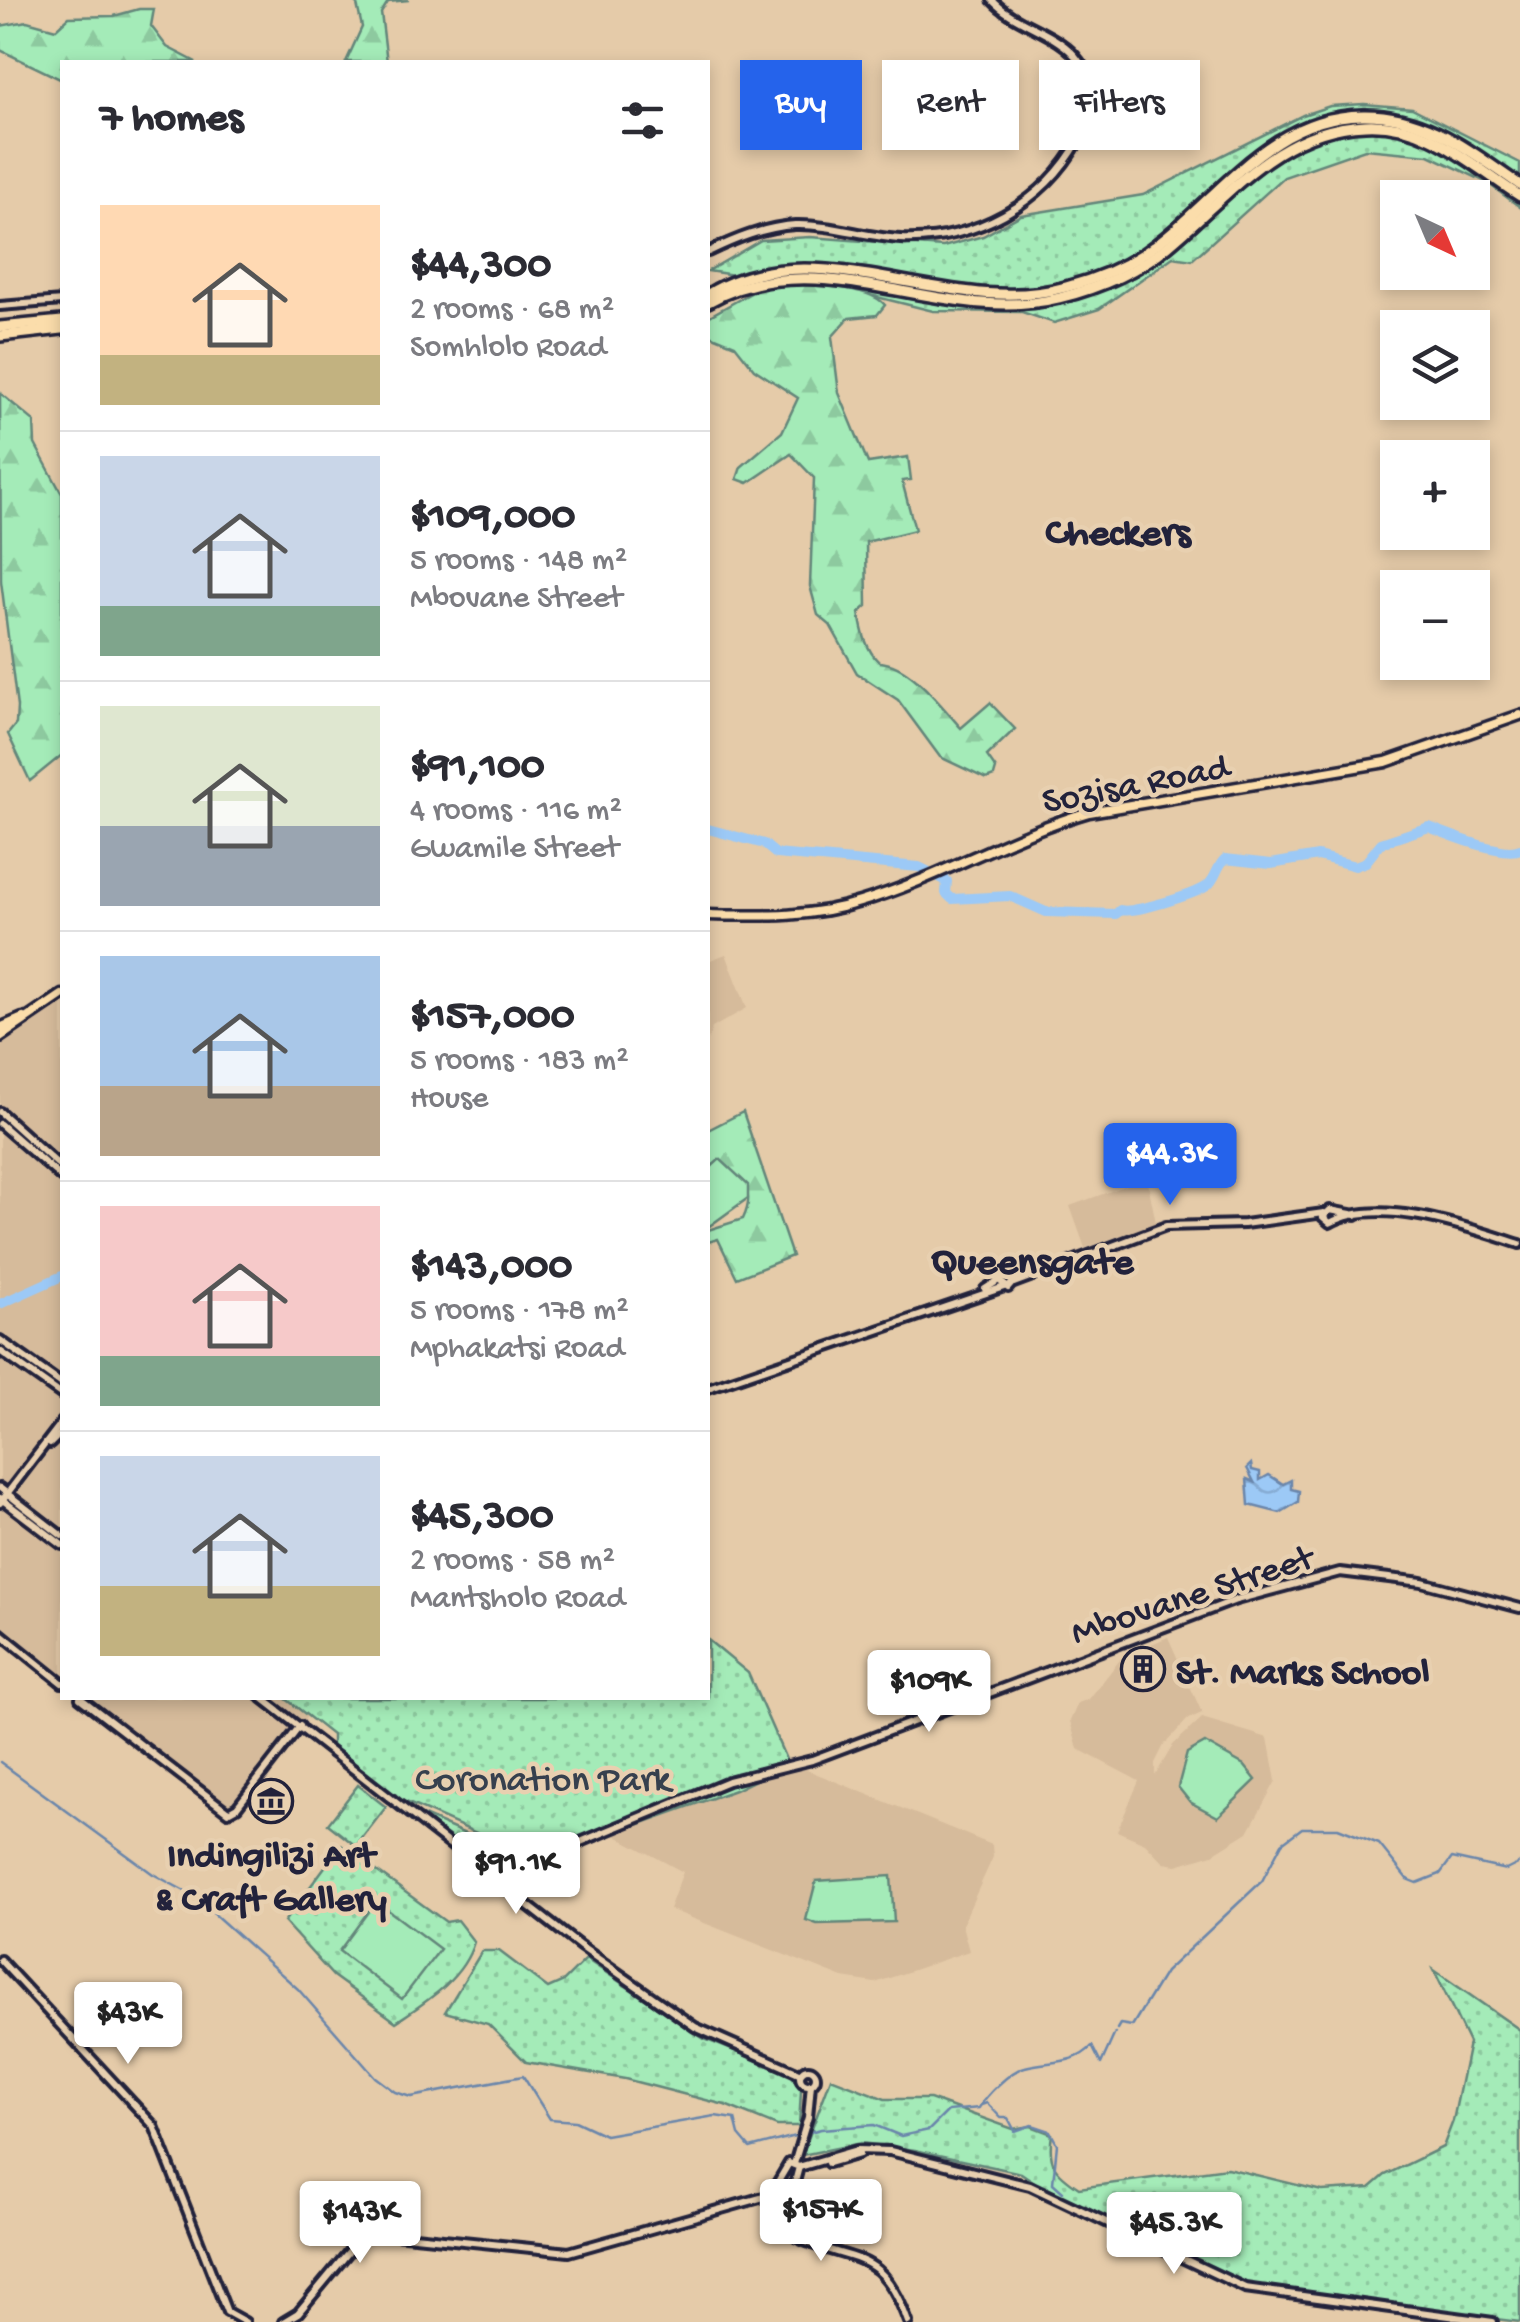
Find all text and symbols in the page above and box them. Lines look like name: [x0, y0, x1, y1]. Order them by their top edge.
chip: Buy: [740, 60, 862, 150]
chip: Rent: [882, 60, 1019, 150]
chip: Filters: [1039, 60, 1200, 150]
icon: filters: [615, 93, 670, 148]
text: 7 homes: [100, 96, 243, 145]
north arrow: [1380, 180, 1490, 290]
map controls: [1380, 180, 1490, 680]
text: $44,300: [410, 243, 551, 292]
icon: home: [180, 245, 300, 365]
text: 2 rooms · 68 m²: [410, 292, 614, 330]
button: layers: [1380, 310, 1490, 420]
text: Somhlolo Road: [410, 330, 606, 368]
button: +: [1380, 440, 1490, 550]
text: $109,000: [410, 494, 575, 543]
icon: home: [180, 496, 300, 616]
district label: Checkers: [1046, 512, 1193, 559]
text: 5 rooms · 148 m²: [410, 543, 627, 581]
button: −: [1380, 570, 1490, 680]
text: Mbovane Street: [410, 581, 622, 619]
text: $91,100: [410, 744, 545, 793]
icon: home: [180, 746, 300, 866]
street label: Sozisa Road: [1039, 747, 1236, 827]
text: 4 rooms · 116 m²: [410, 793, 622, 831]
text: Gwamile Street: [410, 831, 619, 869]
text: $157,000: [410, 994, 575, 1043]
icon: home: [180, 996, 300, 1116]
text: 5 rooms · 183 m²: [410, 1043, 629, 1081]
text: House: [410, 1081, 488, 1119]
pin: $44.3K: [1089, 1123, 1251, 1208]
text: $44.3K: [1126, 1136, 1214, 1174]
district label: Queensgate: [931, 1241, 1135, 1288]
text: $143,000: [410, 1244, 572, 1293]
icon: home: [180, 1246, 300, 1366]
text: 5 rooms · 178 m²: [410, 1293, 629, 1331]
text: Mphakatsi Road: [410, 1331, 624, 1369]
text: $45,300: [410, 1494, 554, 1543]
icon: home: [180, 1496, 300, 1616]
street label: Mbovane Street: [1066, 1537, 1323, 1658]
text: 2 rooms · 58 m²: [410, 1543, 615, 1581]
text: Mantsholo Road: [410, 1581, 625, 1619]
building icon: St. Marks School: [1120, 1646, 1166, 1692]
pin: $109K: [859, 1650, 999, 1735]
place label: St. Marks School: [1176, 1653, 1430, 1697]
text: $109K: [889, 1663, 969, 1701]
park label: Coronation Park: [415, 1760, 674, 1804]
museum icon: Indingilizi Art & Craft Gallery: [248, 1778, 294, 1824]
pin: $91.1K: [435, 1832, 597, 1917]
place label: Indingilizi Art & Craft Gallery: [155, 1836, 387, 1924]
text: $91.1K: [474, 1845, 558, 1883]
pin: $43K: [69, 1982, 187, 2067]
text: $43K: [96, 1995, 160, 2033]
pin: $157K: [751, 2179, 891, 2264]
pin: $143K: [290, 2181, 430, 2266]
text: $157K: [782, 2192, 860, 2230]
pin: $45.3K: [1093, 2192, 1255, 2277]
text: $143K: [322, 2194, 398, 2232]
text: $45.3K: [1129, 2205, 1219, 2243]

